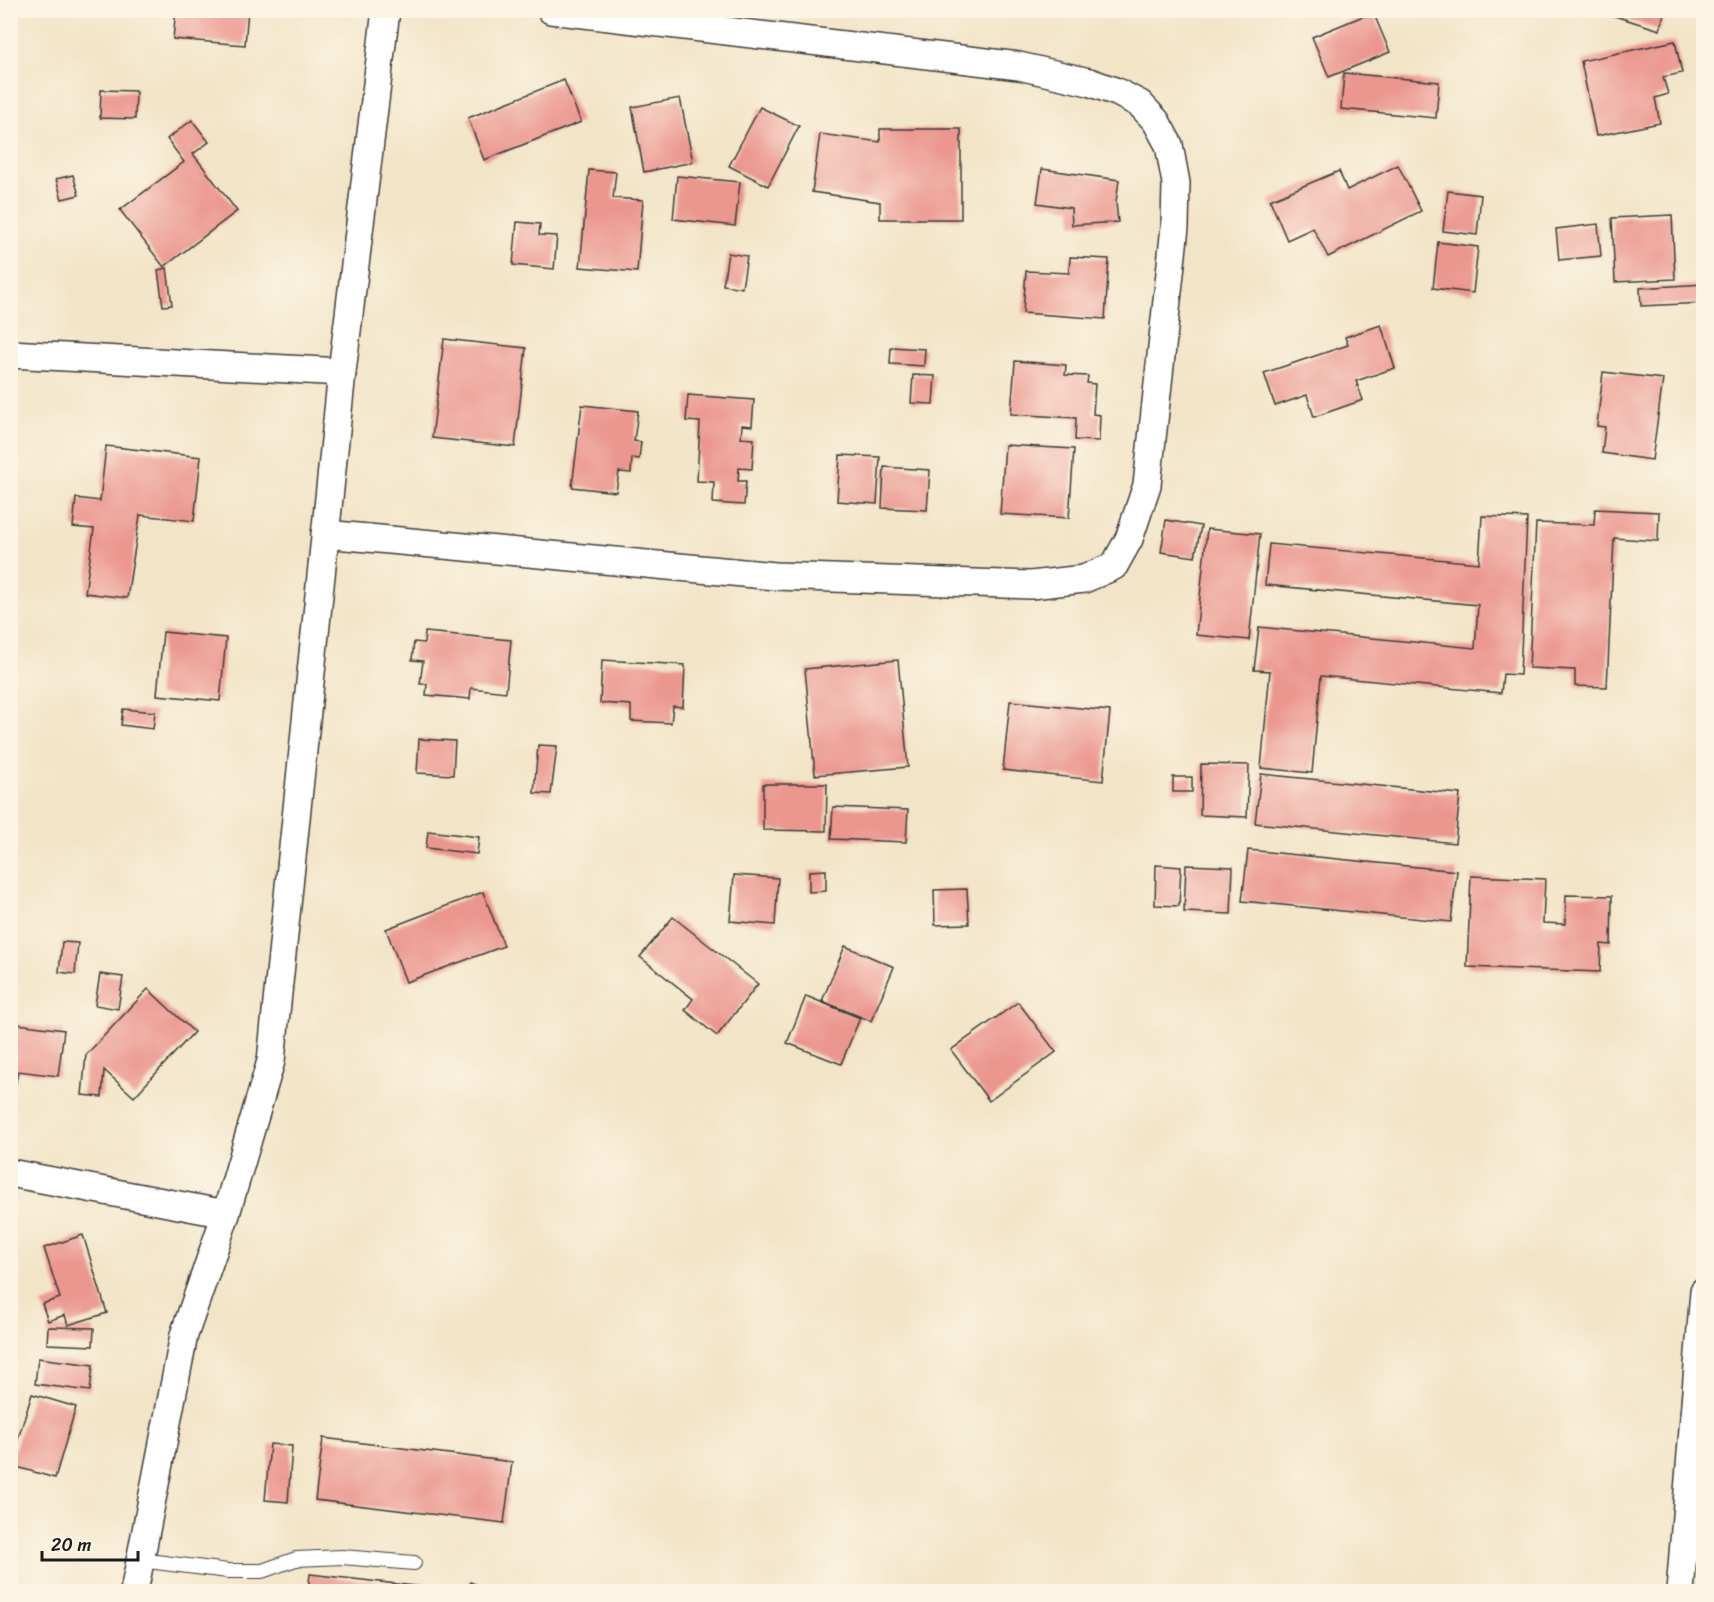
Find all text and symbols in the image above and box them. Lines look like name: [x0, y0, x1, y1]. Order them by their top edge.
scale bar: [42, 1524, 138, 1562]
text: 20 m: [51, 1529, 91, 1561]

